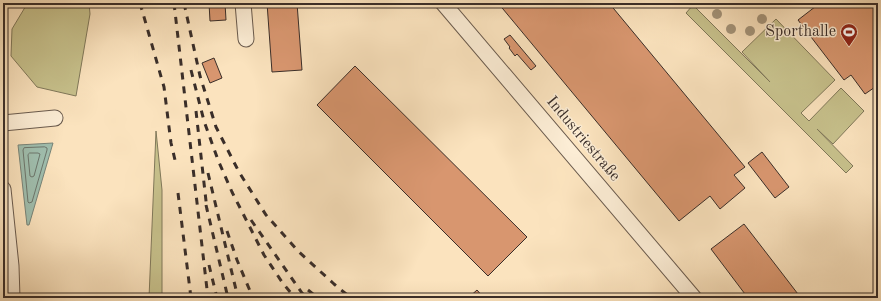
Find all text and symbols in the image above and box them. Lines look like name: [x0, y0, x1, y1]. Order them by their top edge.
sports icon: Sporthalle: [839, 22, 859, 47]
place label: Sporthalle: [765, 24, 836, 40]
street label: Industriestraße: [543, 93, 623, 185]

